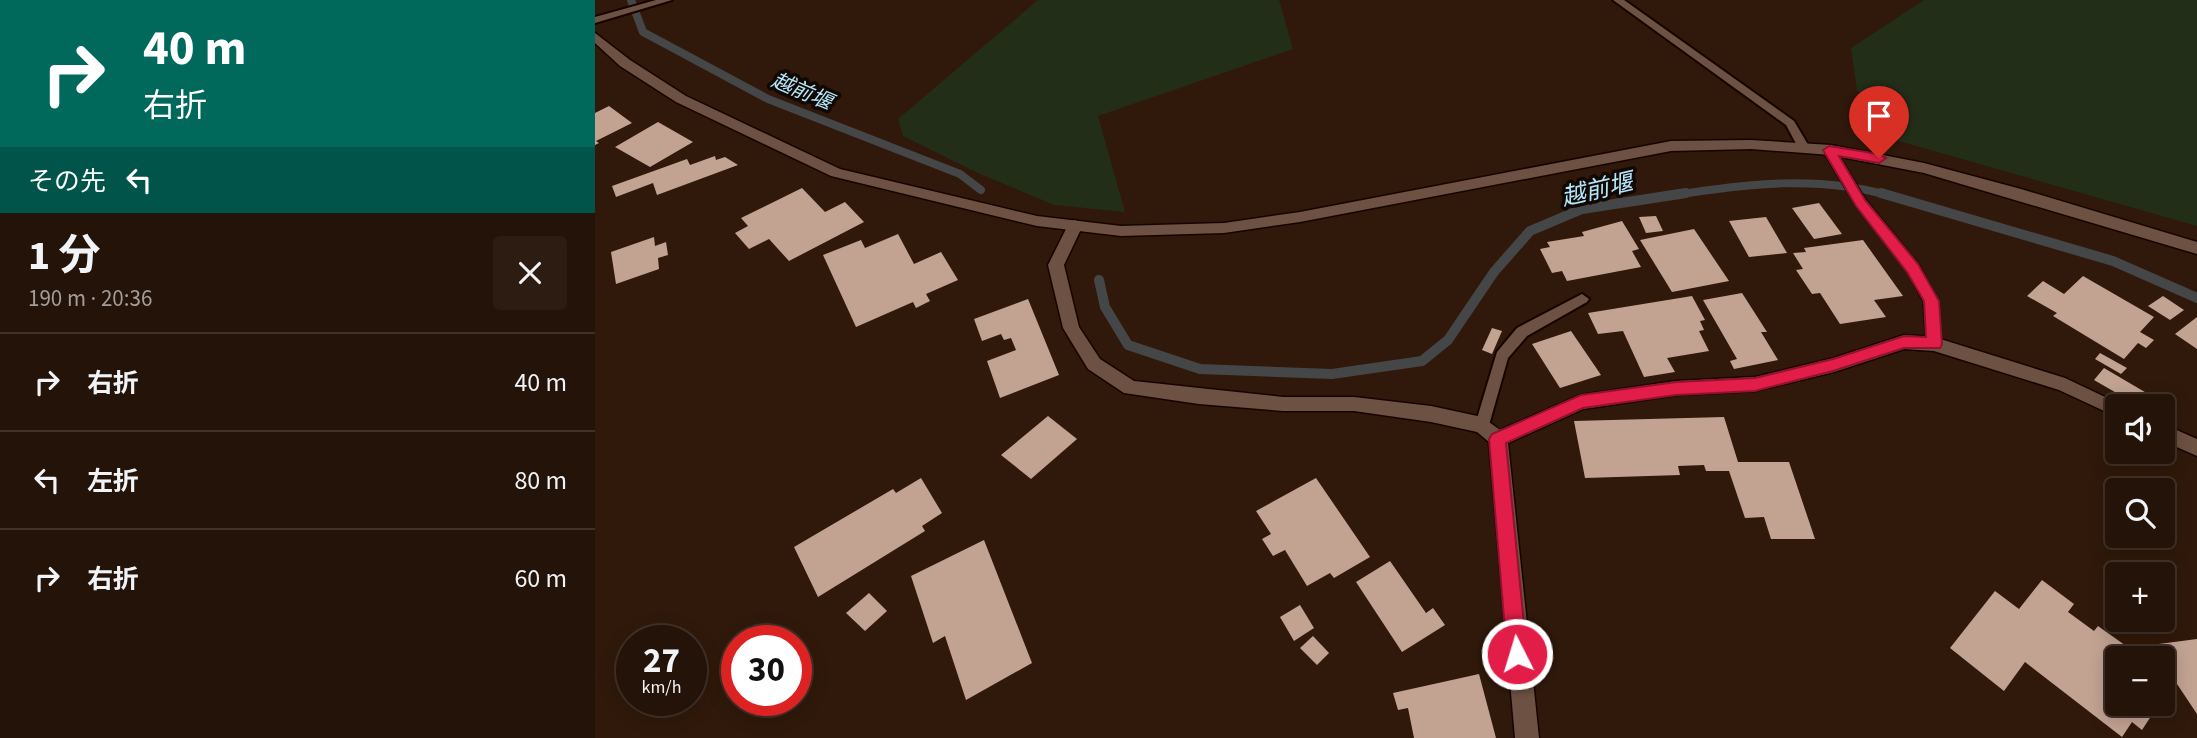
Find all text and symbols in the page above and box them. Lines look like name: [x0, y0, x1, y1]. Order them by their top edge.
text: 40 m: [143, 14, 247, 84]
icon: right: [28, 28, 119, 119]
water label: 越前堰: [767, 65, 841, 119]
text: 右折: [143, 83, 207, 129]
pin: [1849, 86, 1909, 158]
icon: arrive: [1860, 97, 1898, 135]
icon: left: [120, 161, 158, 199]
text: その先: [28, 163, 106, 200]
water label: 越前堰: [1558, 164, 1640, 215]
text: 1 分: [28, 226, 101, 286]
button: close: [493, 236, 567, 310]
text: 190 m · 20:36: [28, 282, 152, 315]
icon: right: [28, 363, 66, 401]
text: 40 m: [514, 364, 567, 401]
text: 右折: [87, 365, 139, 402]
map controls: [2105, 394, 2175, 716]
button: sound: [2105, 394, 2175, 464]
icon: left: [28, 461, 66, 499]
text: 80 m: [514, 462, 567, 499]
text: 左折: [87, 463, 139, 500]
button: search: [2105, 478, 2175, 548]
icon: right: [28, 559, 66, 597]
text: 60 m: [514, 560, 567, 597]
text: 右折: [87, 561, 139, 598]
button: +: [2105, 562, 2175, 632]
position arrow: [1480, 617, 1554, 691]
speed limit sign: 30: [721, 625, 812, 716]
text: 27: [643, 636, 680, 686]
button: −: [2105, 646, 2175, 716]
text: km/h: [642, 675, 681, 700]

